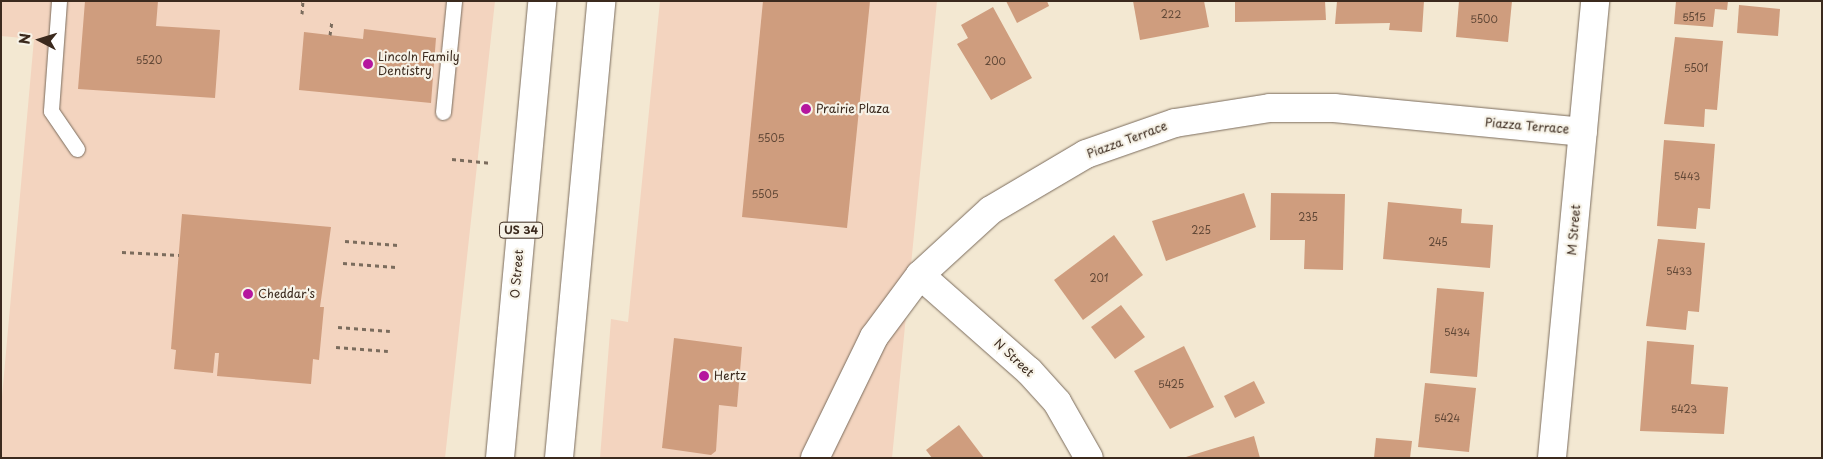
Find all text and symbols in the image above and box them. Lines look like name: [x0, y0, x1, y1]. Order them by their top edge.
house number: 222: [1161, 8, 1181, 20]
house number: 5515: [1682, 11, 1706, 23]
house number: 5500: [1470, 13, 1498, 25]
north arrow: [15, 15, 65, 65]
text: N: [14, 32, 36, 45]
place label: Lincoln Family Dentistry: [378, 50, 460, 78]
house number: 5520: [136, 54, 162, 66]
house number: 200: [984, 55, 1006, 67]
marker: Lincoln Family Dentistry: [362, 58, 374, 70]
house number: 5501: [1684, 62, 1708, 74]
place label: Prairie Plaza: [816, 102, 890, 116]
marker: Prairie Plaza: [800, 103, 812, 115]
street label: Piazza Terrace: [1484, 115, 1570, 137]
street label: Piazza Terrace: [1085, 119, 1169, 161]
house number: 5505: [757, 132, 785, 144]
house number: 5443: [1674, 170, 1700, 182]
house number: 5505: [751, 188, 779, 200]
street label: M Street: [1565, 204, 1583, 256]
house number: 235: [1298, 211, 1318, 223]
road number: US 34: [498, 222, 544, 238]
house number: 225: [1191, 224, 1211, 236]
house number: 245: [1428, 236, 1448, 248]
street label: O Street: [508, 249, 526, 299]
house number: 5433: [1666, 265, 1692, 277]
house number: 201: [1090, 272, 1108, 284]
place label: Cheddar's: [258, 287, 315, 301]
marker: Cheddar's: [242, 288, 254, 300]
house number: 5434: [1444, 326, 1470, 338]
street label: N Street: [991, 336, 1037, 380]
place label: Hertz: [714, 369, 746, 383]
marker: Hertz: [698, 370, 710, 382]
house number: 5425: [1158, 378, 1184, 390]
house number: 5423: [1671, 403, 1697, 415]
house number: 5424: [1434, 412, 1460, 424]

